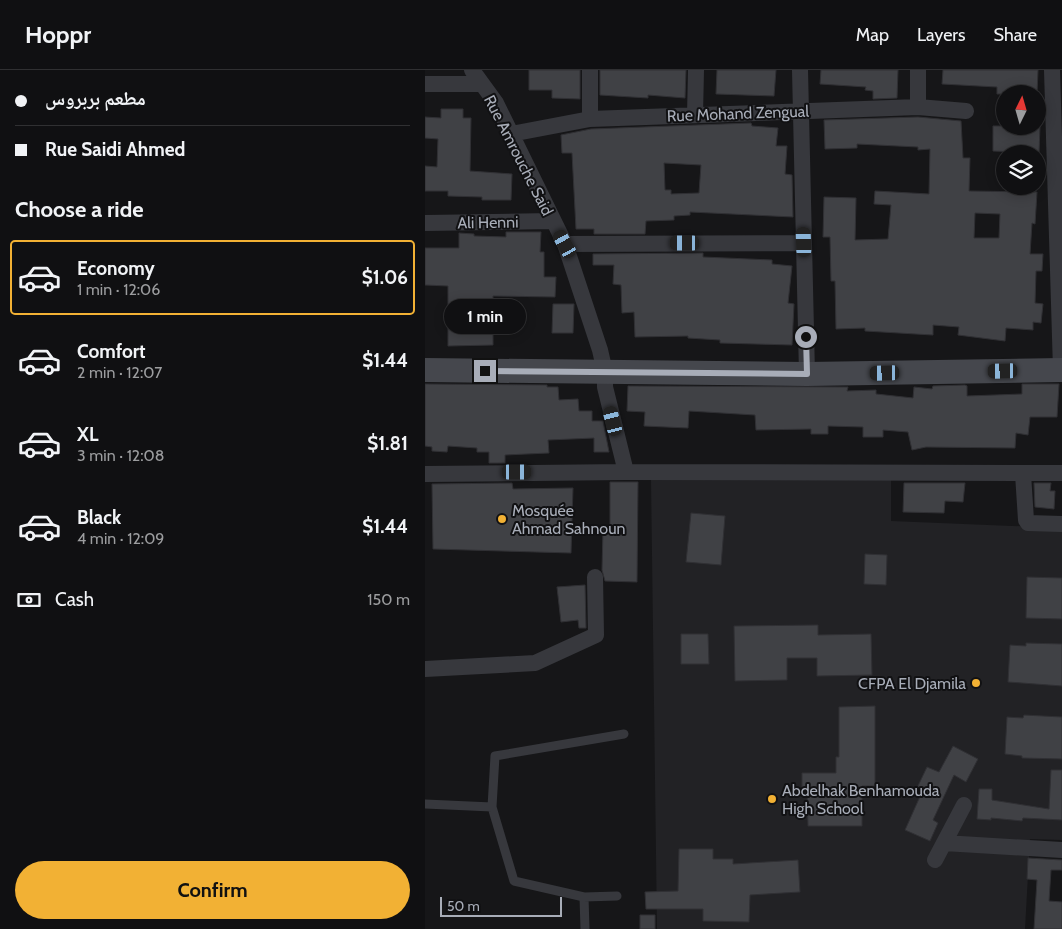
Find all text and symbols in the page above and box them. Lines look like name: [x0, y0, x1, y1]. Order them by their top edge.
text: Hoppr: [25, 20, 91, 49]
text: Map: [856, 24, 889, 46]
text: Layers: [917, 24, 966, 46]
text: Share: [994, 24, 1037, 46]
north arrow: [996, 85, 1046, 135]
map controls: [996, 85, 1046, 195]
text: مطعم بربروس: [45, 87, 146, 110]
street label: Rue Amrouche Said: [480, 92, 557, 219]
street label: Rue Mohand Zengual: [667, 102, 810, 125]
text: Rue Saidi Ahmed: [45, 138, 185, 161]
button: layers: [996, 145, 1046, 195]
text: Choose a ride: [15, 196, 144, 223]
street label: Ali Henni: [457, 212, 519, 233]
car: [551, 227, 578, 261]
car: [795, 227, 812, 257]
car: [670, 236, 700, 251]
icon: car: [17, 255, 62, 300]
text: Economy: [77, 257, 155, 280]
text: $1.06: [362, 266, 408, 289]
text: 1 min · 12:06: [77, 280, 160, 299]
callout: 1 min: [444, 298, 526, 334]
text: 1 min: [467, 307, 503, 326]
route start: [795, 326, 817, 348]
icon: car: [17, 338, 62, 383]
text: Comfort: [77, 340, 146, 363]
text: $1.44: [362, 349, 408, 372]
route end: [474, 360, 496, 382]
text: 2 min · 12:07: [77, 363, 162, 382]
car: [987, 363, 1018, 379]
car: [869, 365, 900, 381]
car: [602, 405, 623, 437]
icon: car: [17, 421, 62, 466]
text: XL: [77, 423, 98, 446]
text: $1.81: [367, 432, 408, 455]
text: 3 min · 12:08: [77, 446, 164, 465]
car: [502, 465, 532, 480]
place label: Mosquée Ahmad Sahnoun: [512, 501, 626, 538]
icon: car: [17, 504, 62, 549]
text: Black: [77, 506, 121, 529]
marker: Mosquée Ahmad Sahnoun: [496, 513, 508, 525]
text: $1.44: [362, 515, 408, 538]
text: 4 min · 12:09: [77, 529, 164, 548]
icon: cash: [15, 586, 43, 614]
text: Cash: [55, 588, 94, 611]
text: 150 m: [367, 590, 410, 609]
place label: CFPA El Djamila: [858, 674, 966, 693]
marker: CFPA El Djamila: [970, 677, 982, 689]
place label: Abdelhak Benhamouda High School: [782, 781, 940, 818]
marker: Abdelhak Benhamouda High School: [766, 793, 778, 805]
button: Confirm: [15, 861, 410, 919]
scale bar: [440, 894, 563, 917]
text: 50 m: [447, 897, 480, 915]

